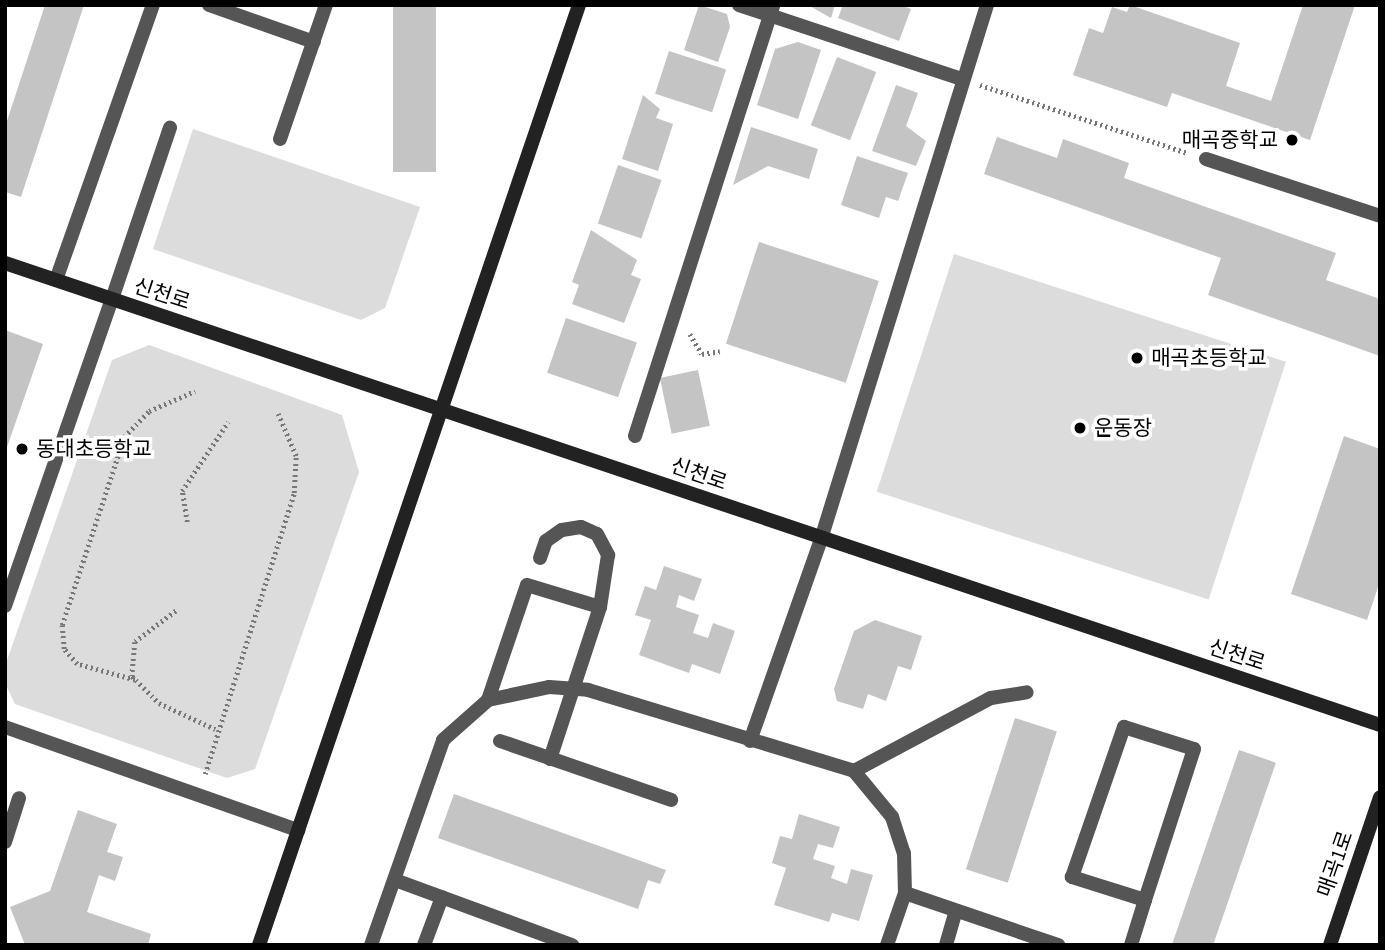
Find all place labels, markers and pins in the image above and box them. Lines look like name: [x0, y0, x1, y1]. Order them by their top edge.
place label: 매곡중학교: [1181, 127, 1278, 153]
marker: 매곡중학교: [1284, 132, 1300, 148]
place label: 매곡초등학교: [1151, 345, 1267, 371]
marker: 매곡초등학교: [1129, 350, 1145, 366]
place label: 운동장: [1094, 415, 1152, 441]
marker: 운동장: [1072, 420, 1088, 436]
place label: 동대초등학교: [36, 436, 152, 462]
marker: 동대초등학교: [14, 441, 30, 457]

